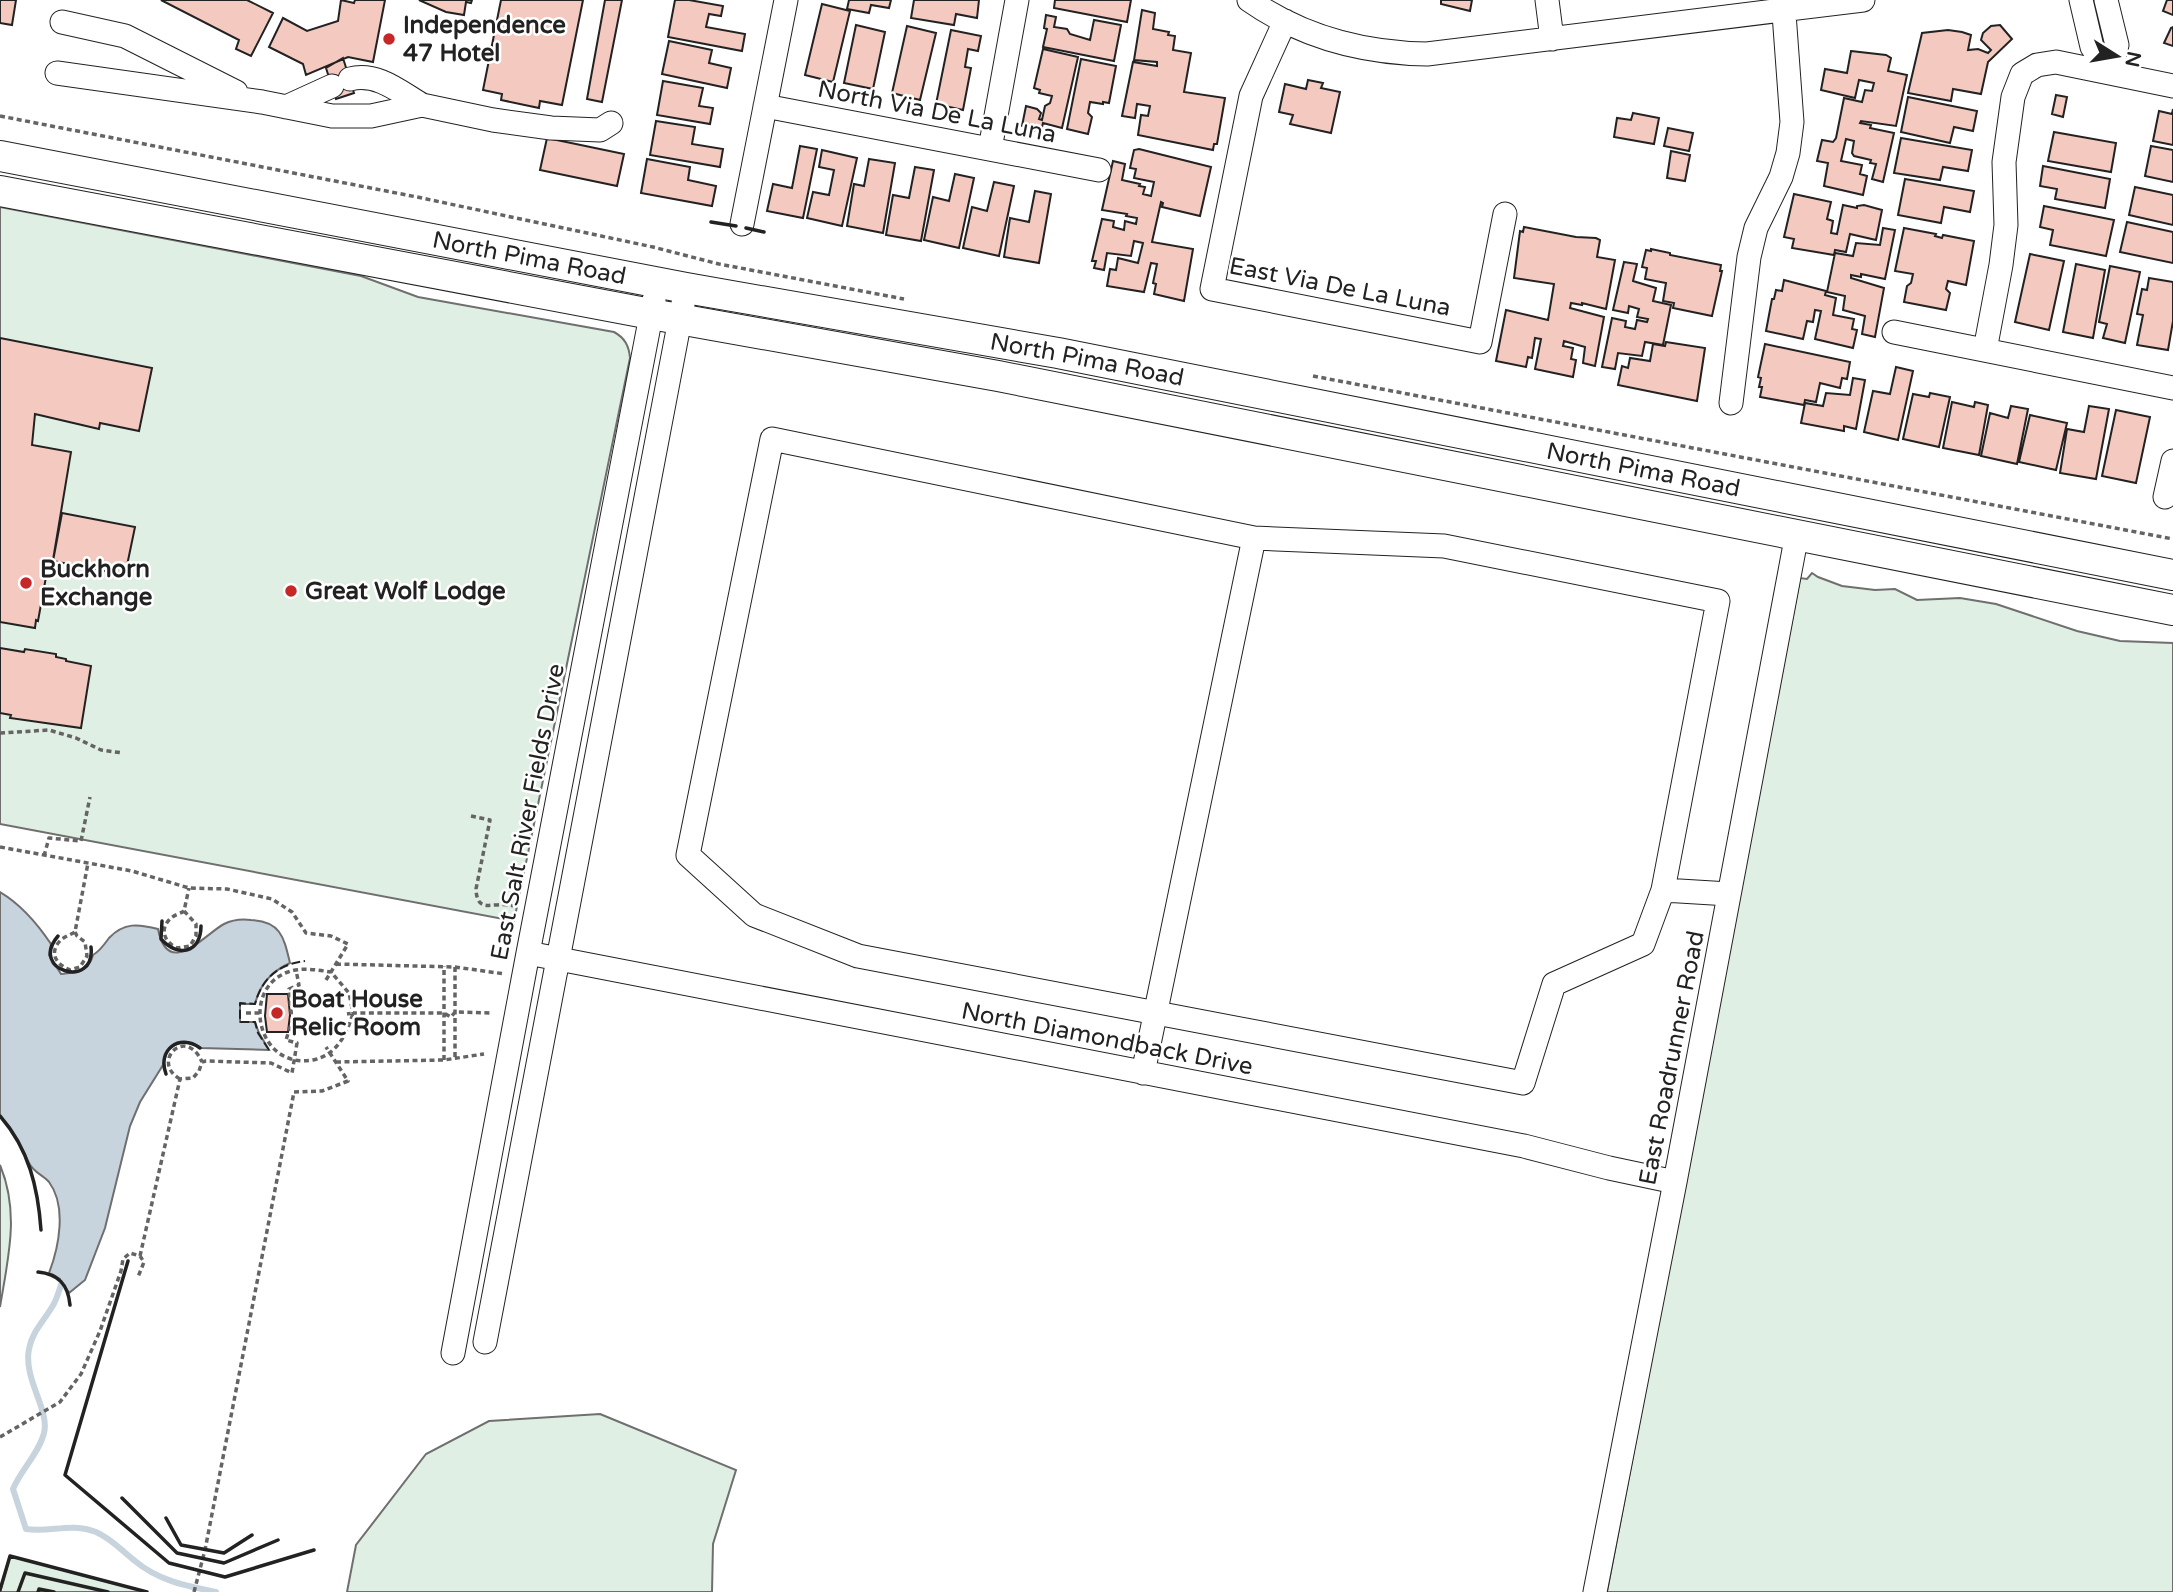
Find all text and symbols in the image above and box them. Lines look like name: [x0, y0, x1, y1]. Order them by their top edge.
place label: Independence 47 Hotel: [403, 11, 566, 68]
north arrow: [2082, 21, 2152, 91]
marker: Independence 47 Hotel: [381, 31, 397, 47]
text: N: [2120, 49, 2145, 69]
street label: North Via De La Luna: [815, 75, 1059, 149]
street label: North Pima Road: [430, 225, 629, 291]
street label: East Via De La Luna: [1227, 251, 1453, 323]
street label: North Pima Road: [988, 327, 1187, 392]
street label: North Pima Road: [1544, 436, 1743, 503]
place label: Buckhorn Exchange: [40, 555, 153, 612]
marker: Buckhorn Exchange: [18, 575, 34, 591]
place label: Great Wolf Lodge: [305, 577, 506, 606]
marker: Great Wolf Lodge: [283, 583, 299, 599]
street label: East Salt River Fields Drive: [485, 661, 571, 963]
street label: East Roadrunner Road: [1633, 929, 1711, 1187]
place label: Boat House Relic Room: [291, 985, 423, 1042]
street label: North Diamondback Drive: [959, 997, 1255, 1081]
marker: Boat House Relic Room: [269, 1005, 285, 1021]

